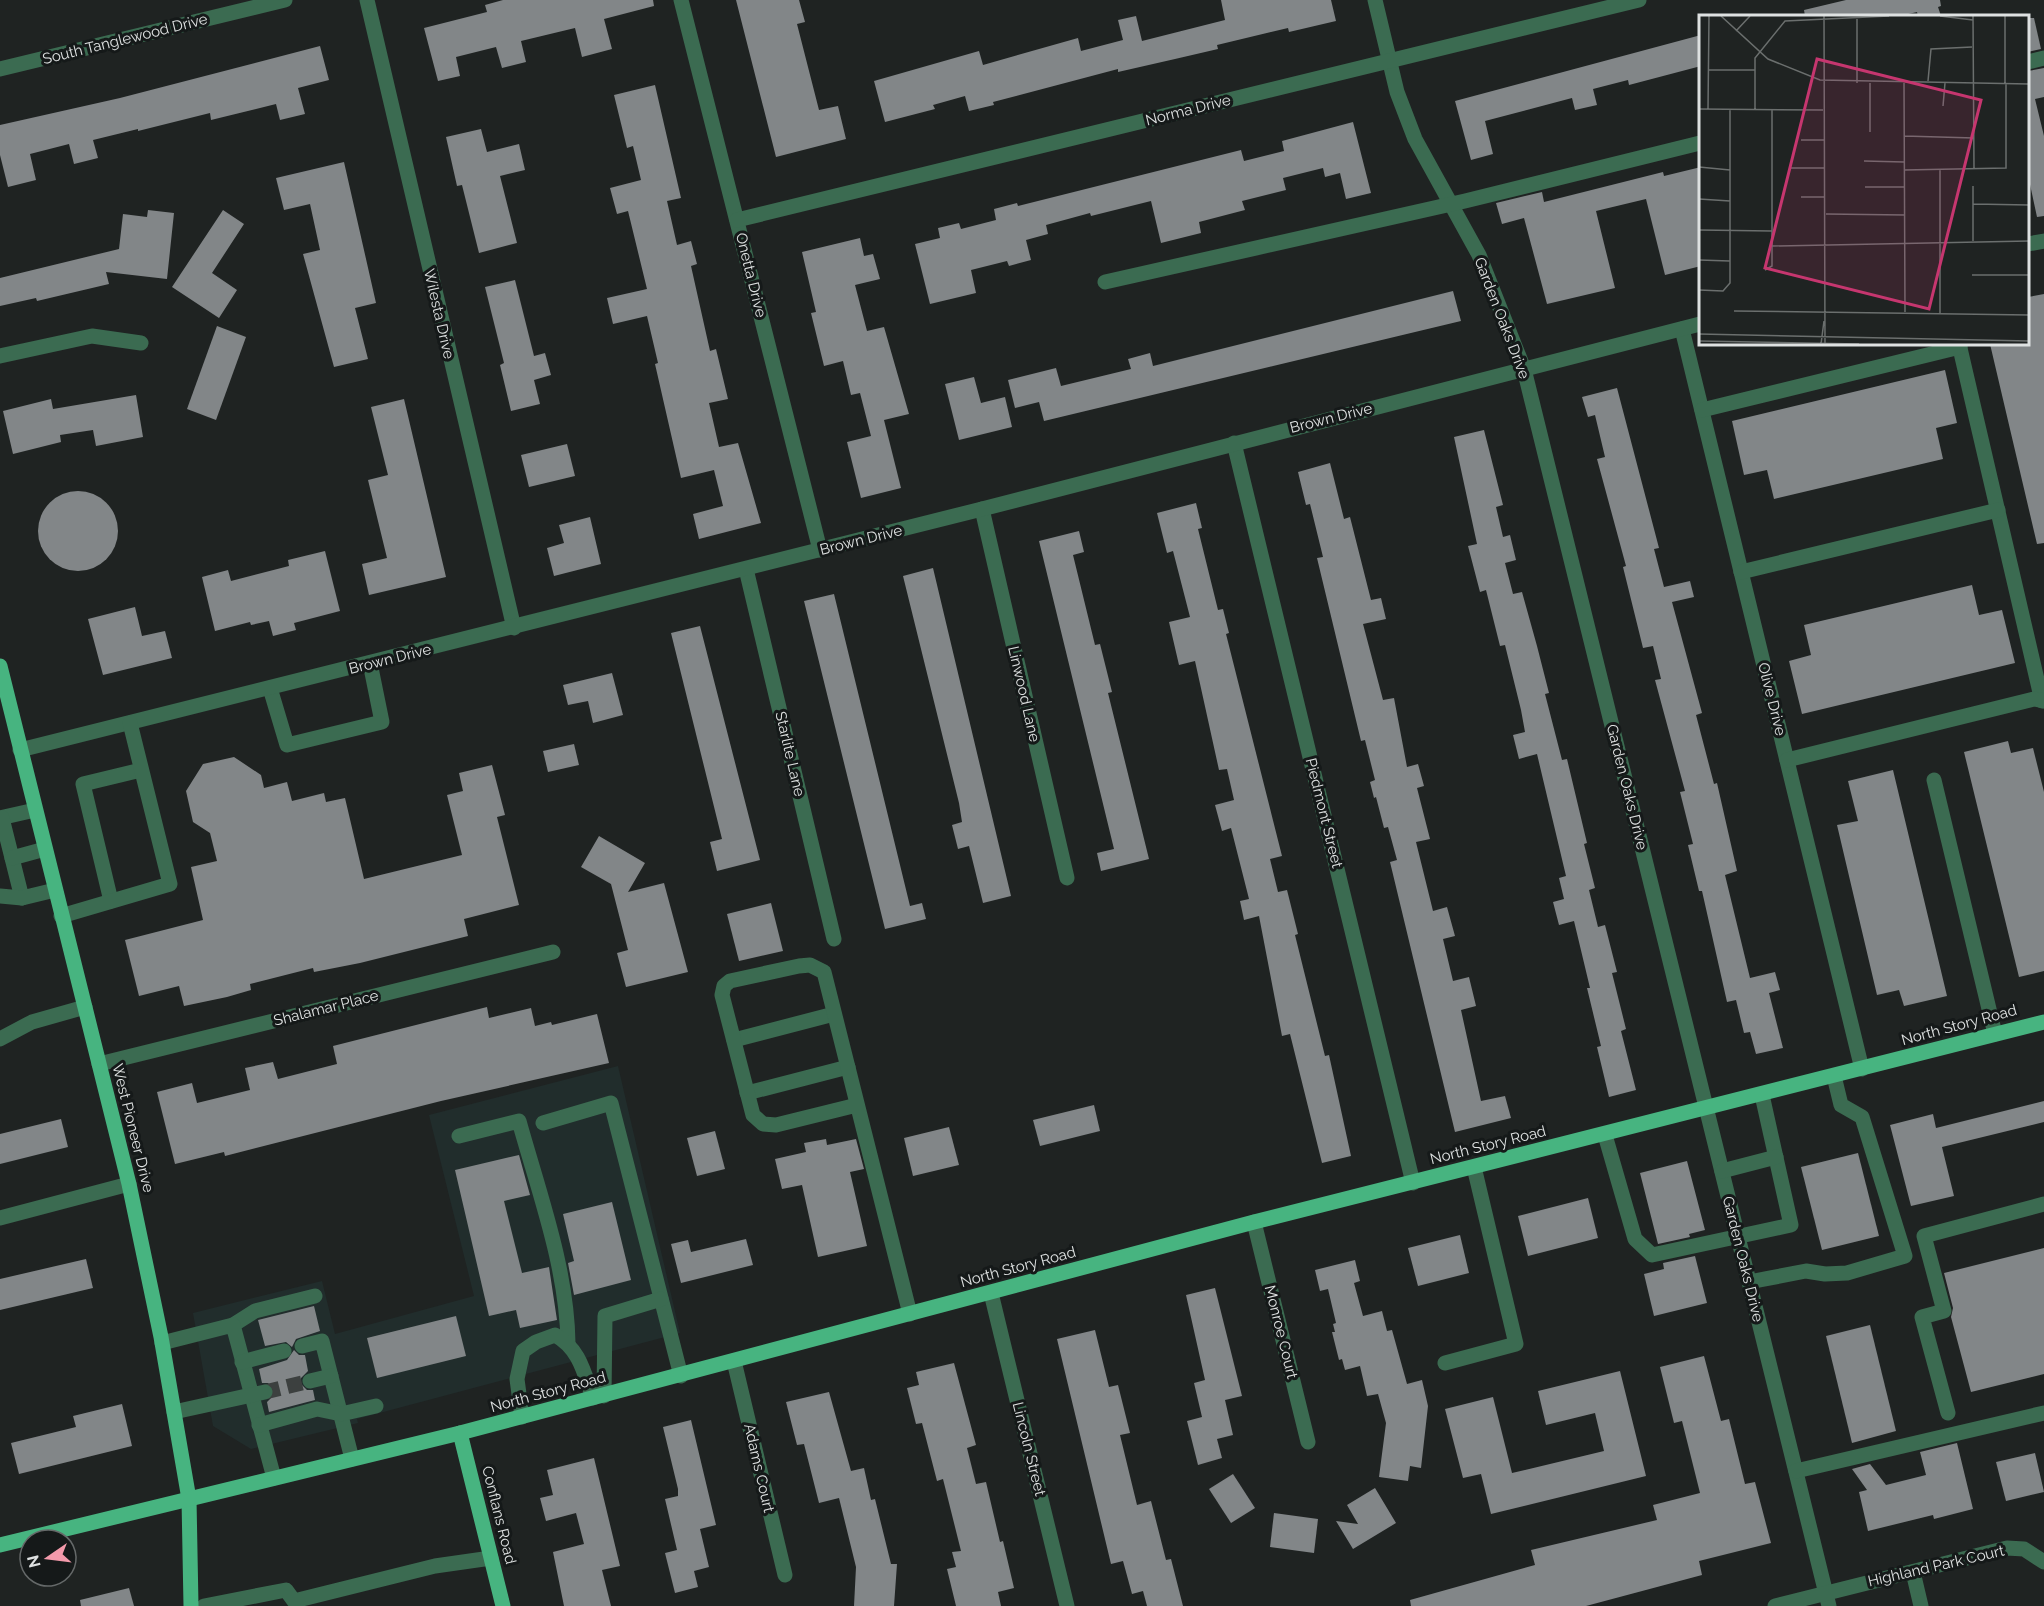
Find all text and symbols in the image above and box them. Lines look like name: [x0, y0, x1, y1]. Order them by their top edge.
street label: South Tanglewood Drive: [41, 10, 209, 68]
inset map: [1699, 15, 2029, 345]
street label: Norma Drive: [1144, 91, 1233, 129]
street label: Onetta Drive: [732, 231, 770, 319]
street label: Garden Oaks Drive: [1471, 255, 1534, 382]
street label: Wilesta Drive: [420, 267, 458, 361]
street label: Brown Drive: [1288, 399, 1374, 437]
street label: Brown Drive: [818, 521, 904, 559]
street label: Brown Drive: [347, 640, 433, 678]
street label: Linwood Lane: [1004, 644, 1044, 744]
street label: Olive Drive: [1754, 661, 1790, 738]
street label: Starlite Lane: [771, 710, 809, 798]
street label: Garden Oaks Drive: [1603, 722, 1651, 852]
street label: Piedmont Street: [1302, 756, 1346, 870]
street label: Shalamar Place: [272, 986, 381, 1030]
street label: North Story Road: [1899, 1001, 2019, 1049]
street label: West Pioneer Drive: [108, 1062, 158, 1194]
street label: North Story Road: [1428, 1122, 1548, 1168]
street label: Garden Oaks Drive: [1719, 1194, 1767, 1324]
street label: North Story Road: [958, 1243, 1078, 1291]
street label: Monroe Court: [1261, 1283, 1301, 1381]
street label: North Story Road: [488, 1368, 608, 1416]
street label: Lincoln Street: [1009, 1400, 1049, 1498]
street label: Adams Court: [740, 1422, 778, 1514]
street label: Conflans Road: [478, 1464, 520, 1566]
north arrow: [18, 1528, 78, 1588]
street label: Highland Park Court: [1866, 1542, 2006, 1590]
text: N: [23, 1553, 45, 1570]

